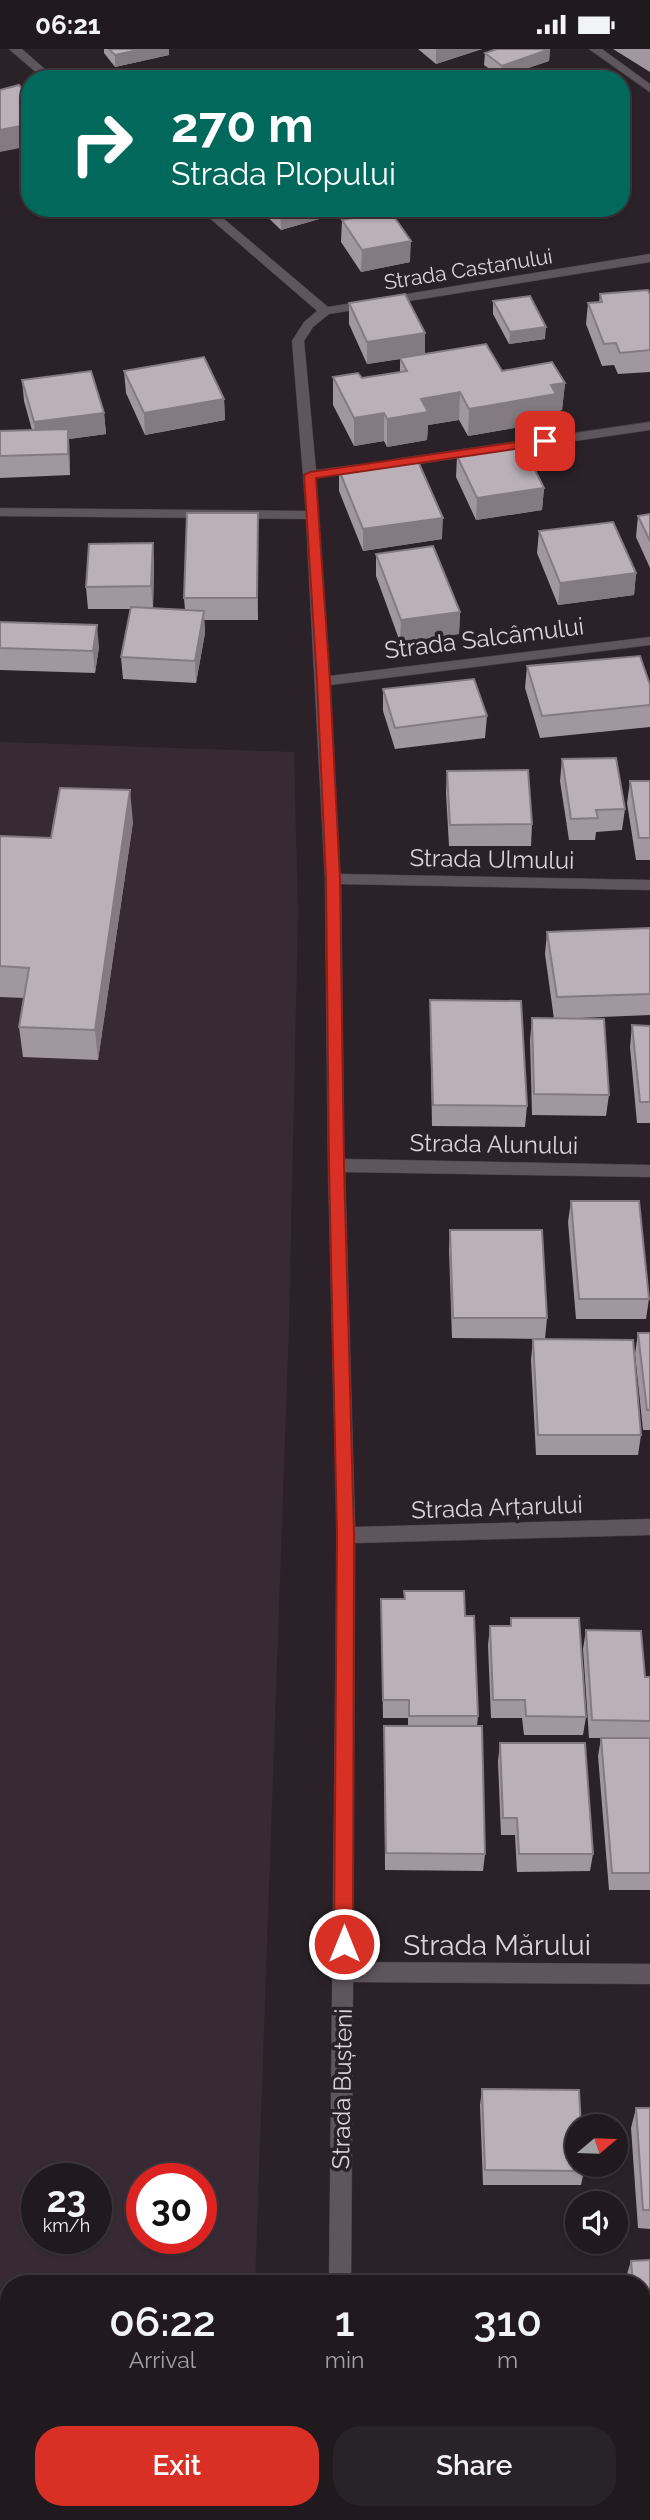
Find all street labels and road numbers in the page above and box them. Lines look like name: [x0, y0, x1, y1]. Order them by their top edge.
street label: Strada Castanului: [382, 243, 554, 295]
street label: Strada Salcâmului: [383, 611, 585, 665]
street label: Strada Ulmului: [409, 843, 575, 875]
street label: Strada Alunului: [410, 1128, 578, 1160]
street label: Strada Arțarului: [411, 1490, 583, 1524]
street label: Strada Mărului: [403, 1929, 591, 1962]
street label: Strada Bușteni: [326, 2008, 358, 2170]

